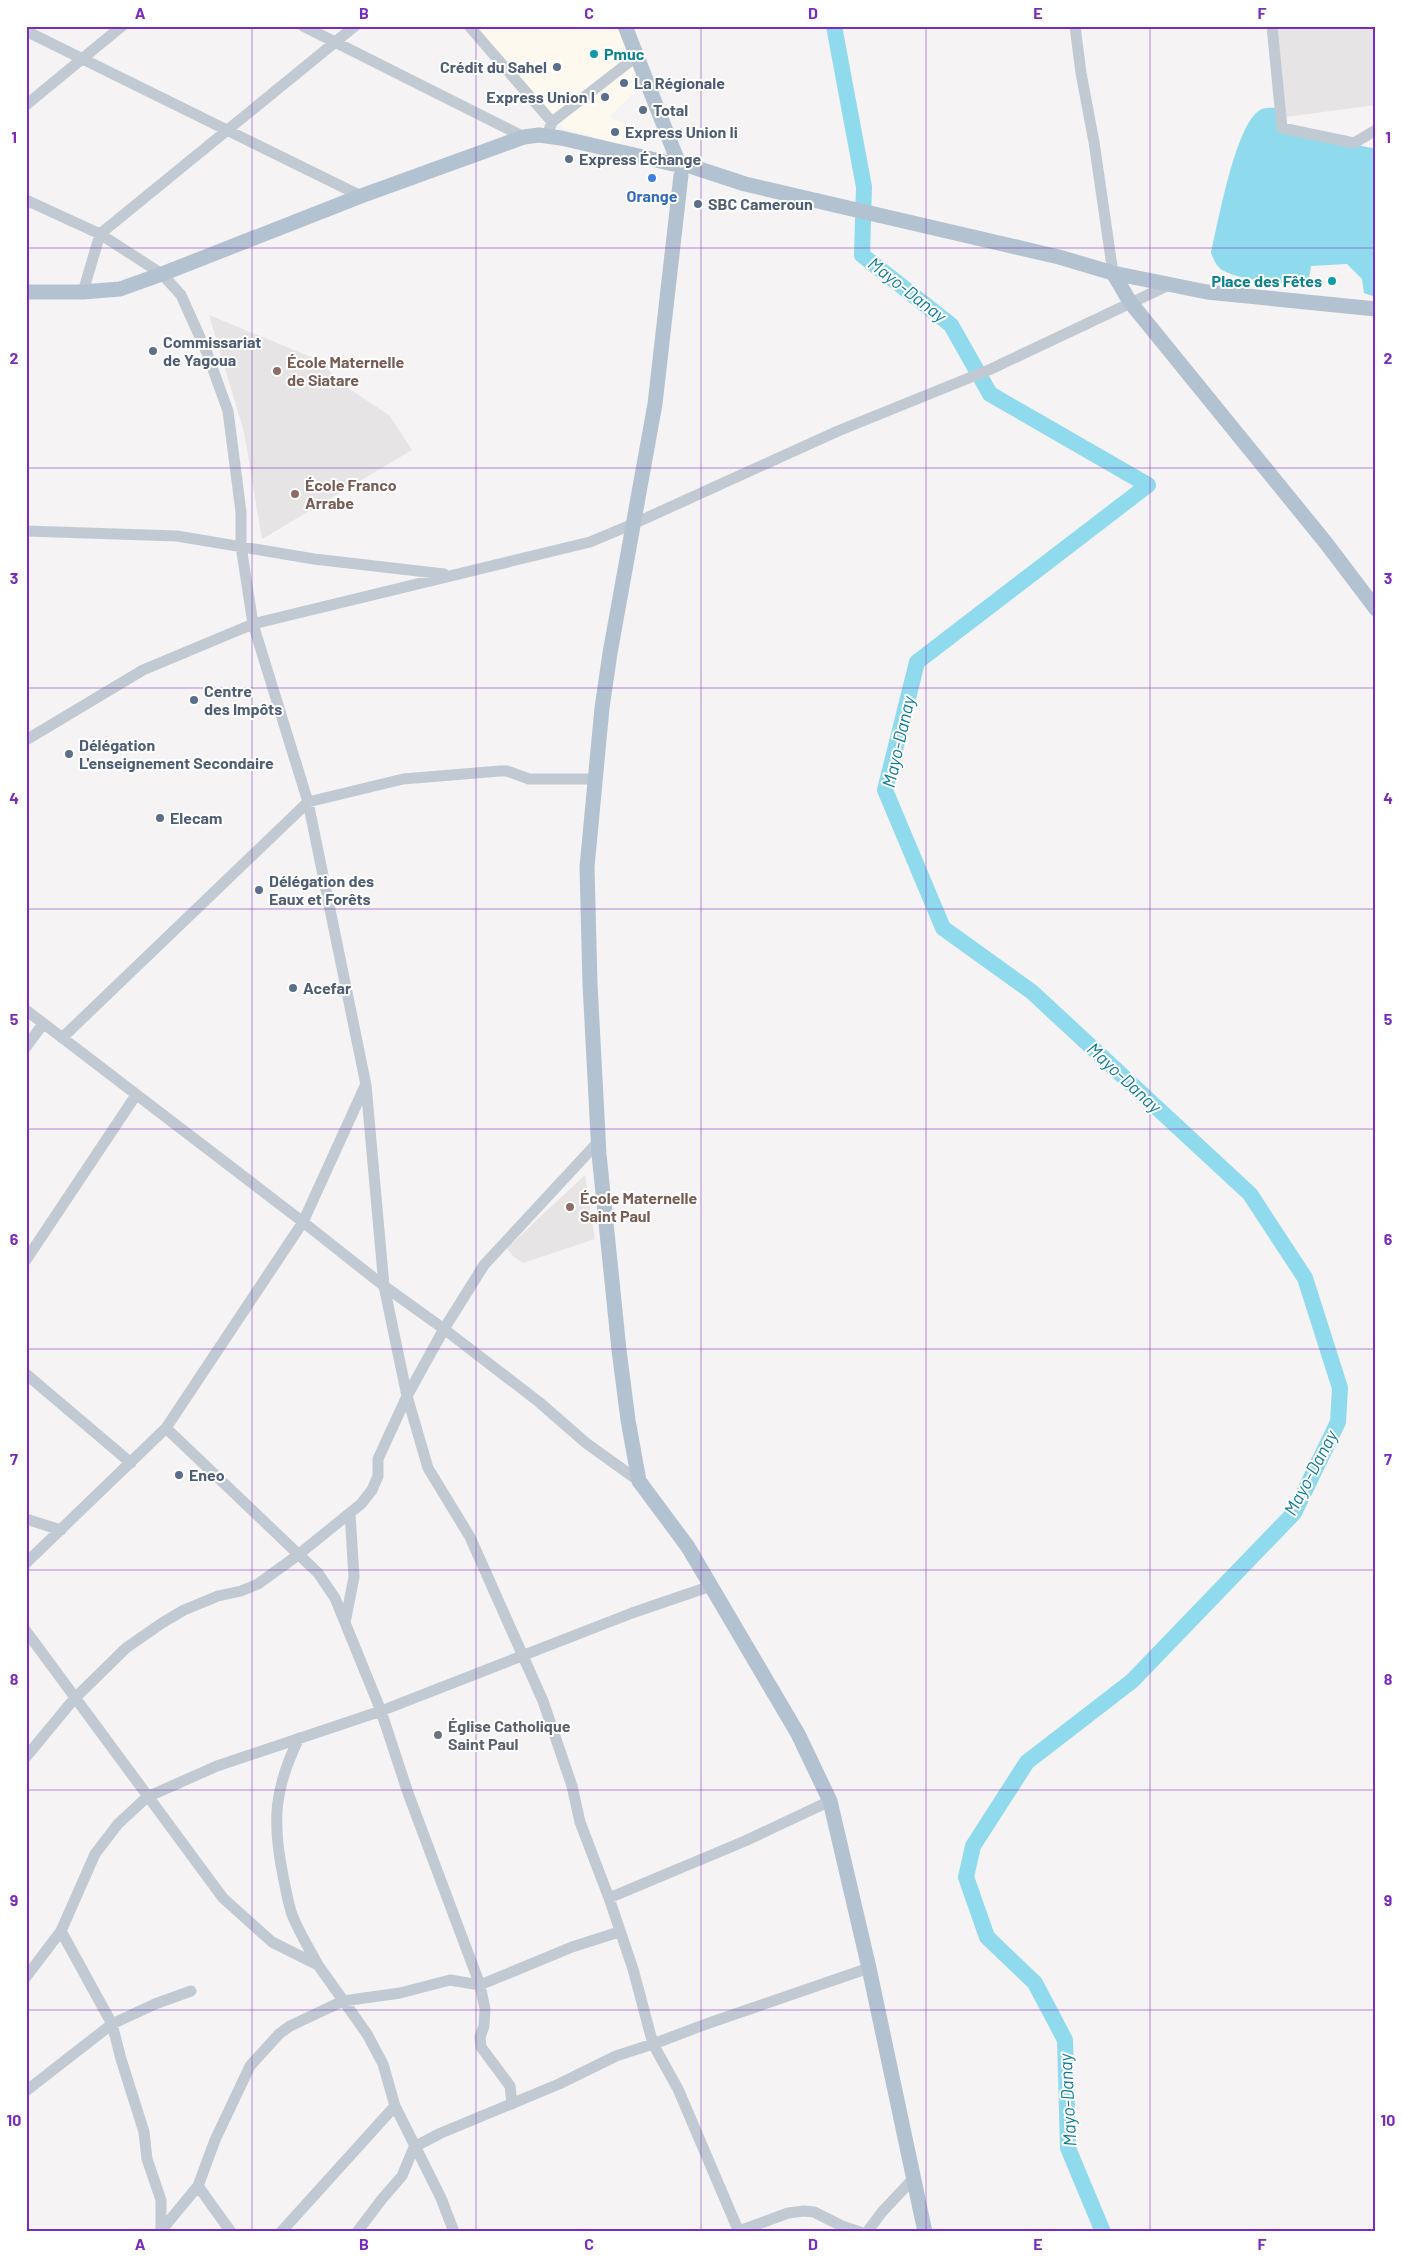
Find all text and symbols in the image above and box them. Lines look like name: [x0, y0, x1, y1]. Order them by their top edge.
text: A: [135, 3, 146, 22]
text: B: [359, 3, 369, 22]
text: C: [584, 3, 594, 22]
text: D: [808, 3, 818, 22]
text: E: [1033, 3, 1043, 22]
text: F: [1258, 3, 1267, 22]
place label: Pmuc: [604, 44, 645, 63]
marker: Pmuc: [588, 48, 600, 60]
place label: Crédit du Sahel: [440, 57, 547, 76]
marker: Crédit du Sahel: [551, 61, 563, 73]
place label: La Régionale: [634, 73, 725, 92]
marker: La Régionale: [618, 77, 630, 89]
place label: Express Union I: [486, 87, 595, 106]
marker: Express Union I: [599, 91, 611, 103]
place label: Total: [653, 100, 688, 119]
marker: Total: [637, 104, 649, 116]
place label: Express Union Ii: [625, 122, 738, 141]
marker: Express Union Ii: [609, 126, 621, 138]
text: 1: [11, 127, 17, 146]
text: 1: [1385, 127, 1391, 146]
place label: Express Échange: [579, 149, 702, 168]
marker: Express Échange: [563, 153, 575, 165]
marker: Orange: [646, 172, 658, 184]
place label: Orange: [627, 186, 678, 205]
place label: SBC Cameroun: [708, 194, 813, 213]
marker: SBC Cameroun: [692, 198, 704, 210]
water label: Mayo-Danay: [864, 252, 952, 327]
place label: Place des Fêtes: [1212, 271, 1322, 290]
marker: Place des Fêtes: [1326, 275, 1338, 287]
place label: Commissariat de Yagoua: [163, 332, 261, 369]
marker: Commissariat de Yagoua: [147, 345, 159, 357]
text: 2: [10, 348, 19, 367]
text: 2: [1384, 348, 1393, 367]
place label: École Maternelle de Siatare: [287, 352, 404, 389]
marker: École Maternelle de Siatare: [271, 365, 283, 377]
place label: École Franco Arrabe: [305, 475, 397, 512]
marker: École Franco Arrabe: [289, 488, 301, 500]
text: 3: [10, 568, 18, 587]
text: 3: [1384, 568, 1392, 587]
place label: Centre des Impôts: [204, 681, 282, 718]
water label: Mayo-Danay: [877, 693, 919, 790]
marker: Centre des Impôts: [188, 694, 200, 706]
place label: Délégation L'enseignement Secondaire: [79, 735, 274, 772]
marker: Délégation L'enseignement Secondaire: [63, 748, 75, 760]
text: 4: [9, 788, 19, 807]
text: 4: [1383, 788, 1393, 807]
place label: Elecam: [170, 808, 222, 827]
marker: Elecam: [154, 812, 166, 824]
place label: Délégation des Eaux et Forêts: [269, 871, 374, 908]
marker: Délégation des Eaux et Forêts: [253, 884, 265, 896]
place label: Acefar: [303, 978, 351, 997]
marker: Acefar: [287, 982, 299, 994]
text: 5: [10, 1009, 19, 1028]
text: 5: [1384, 1009, 1393, 1028]
water label: Mayo-Danay: [1083, 1037, 1167, 1118]
place label: École Maternelle Saint Paul: [580, 1188, 697, 1225]
marker: École Maternelle Saint Paul: [564, 1201, 576, 1213]
text: 6: [10, 1229, 19, 1248]
text: 6: [1384, 1229, 1393, 1248]
water label: Mayo-Danay: [1279, 1425, 1342, 1519]
text: 7: [10, 1449, 18, 1468]
text: 7: [1384, 1449, 1392, 1468]
place label: Eneo: [189, 1465, 225, 1484]
marker: Eneo: [173, 1469, 185, 1481]
text: 8: [10, 1669, 19, 1688]
text: 8: [1384, 1669, 1393, 1688]
place label: Église Catholique Saint Paul: [448, 1716, 571, 1753]
marker: Église Catholique Saint Paul: [432, 1729, 444, 1741]
text: 9: [10, 1890, 18, 1909]
text: 9: [1384, 1890, 1392, 1909]
water label: Mayo-Danay: [1054, 2052, 1080, 2147]
text: 10: [7, 2110, 21, 2129]
text: 10: [1381, 2110, 1395, 2129]
text: A: [135, 2234, 146, 2253]
text: B: [359, 2234, 369, 2253]
text: C: [584, 2234, 594, 2253]
text: D: [808, 2234, 818, 2253]
text: E: [1033, 2234, 1043, 2253]
text: F: [1258, 2234, 1267, 2253]

